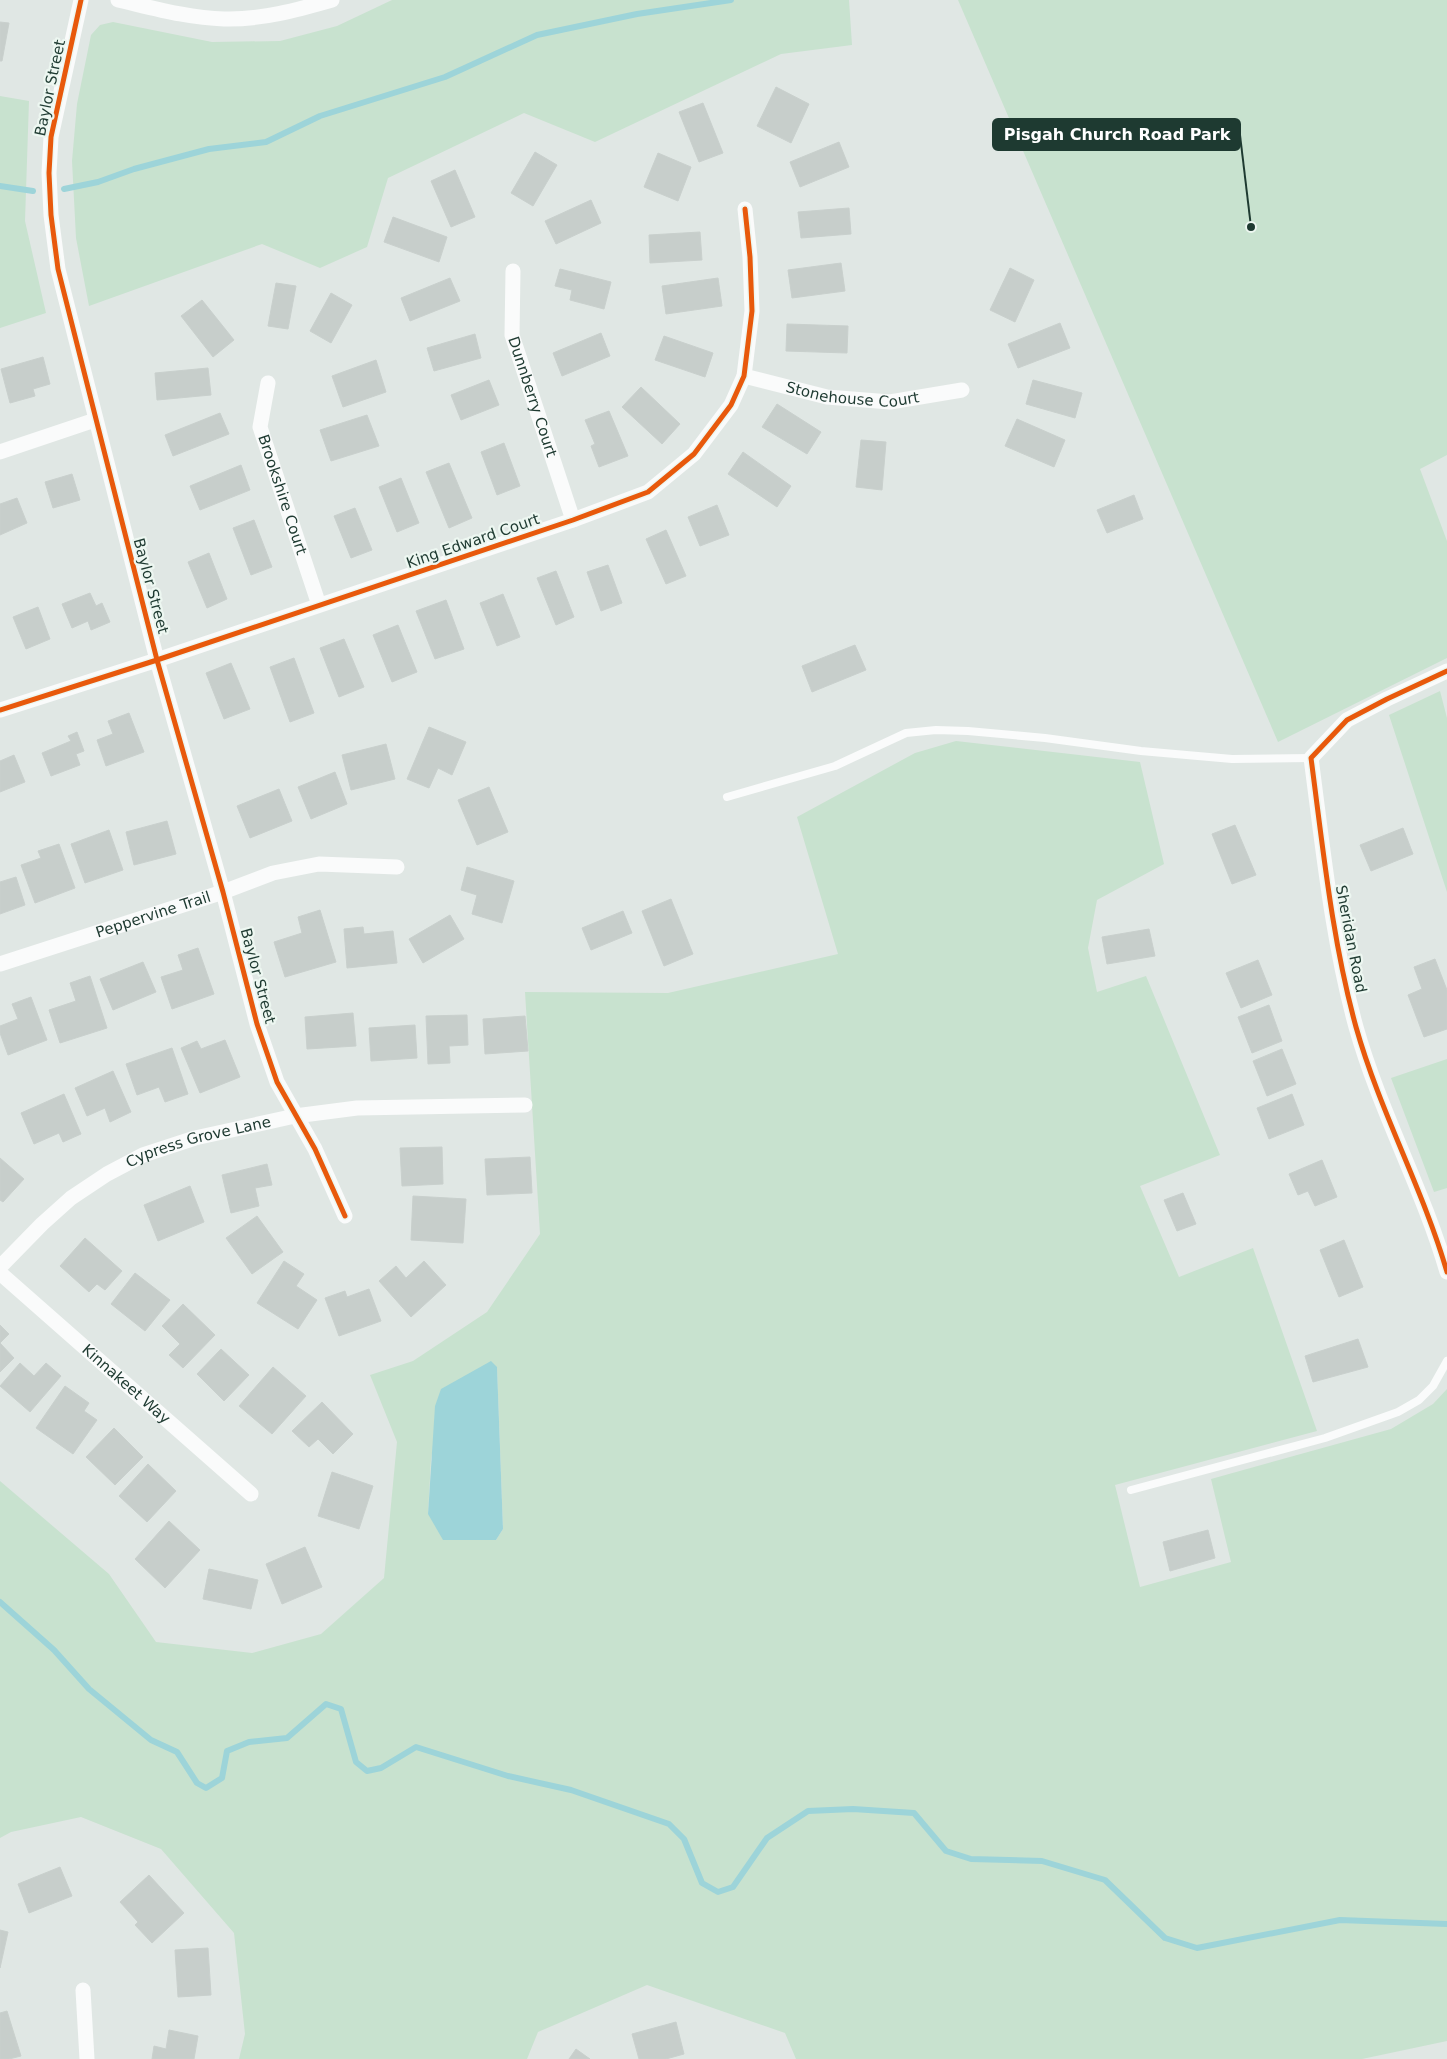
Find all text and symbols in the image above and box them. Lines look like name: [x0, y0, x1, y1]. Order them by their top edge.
street label: Baylor Street: [31, 38, 69, 138]
callout: Pisgah Church Road Park: [993, 119, 1240, 150]
text: Pisgah Church Road Park: [1004, 125, 1231, 144]
street label: Dunnberry Court: [504, 334, 561, 459]
street label: Stonehouse Court: [784, 378, 921, 411]
street label: Brookshire Court: [254, 432, 311, 557]
street label: King Edward Court: [404, 510, 542, 572]
street label: Baylor Street: [130, 536, 172, 636]
street label: Sheridan Road: [1332, 884, 1370, 994]
street label: Peppervine Trail: [94, 888, 213, 941]
street label: Baylor Street: [237, 926, 279, 1026]
street label: Cypress Grove Lane: [123, 1113, 273, 1171]
street label: Kinnakeet Way: [78, 1340, 174, 1428]

